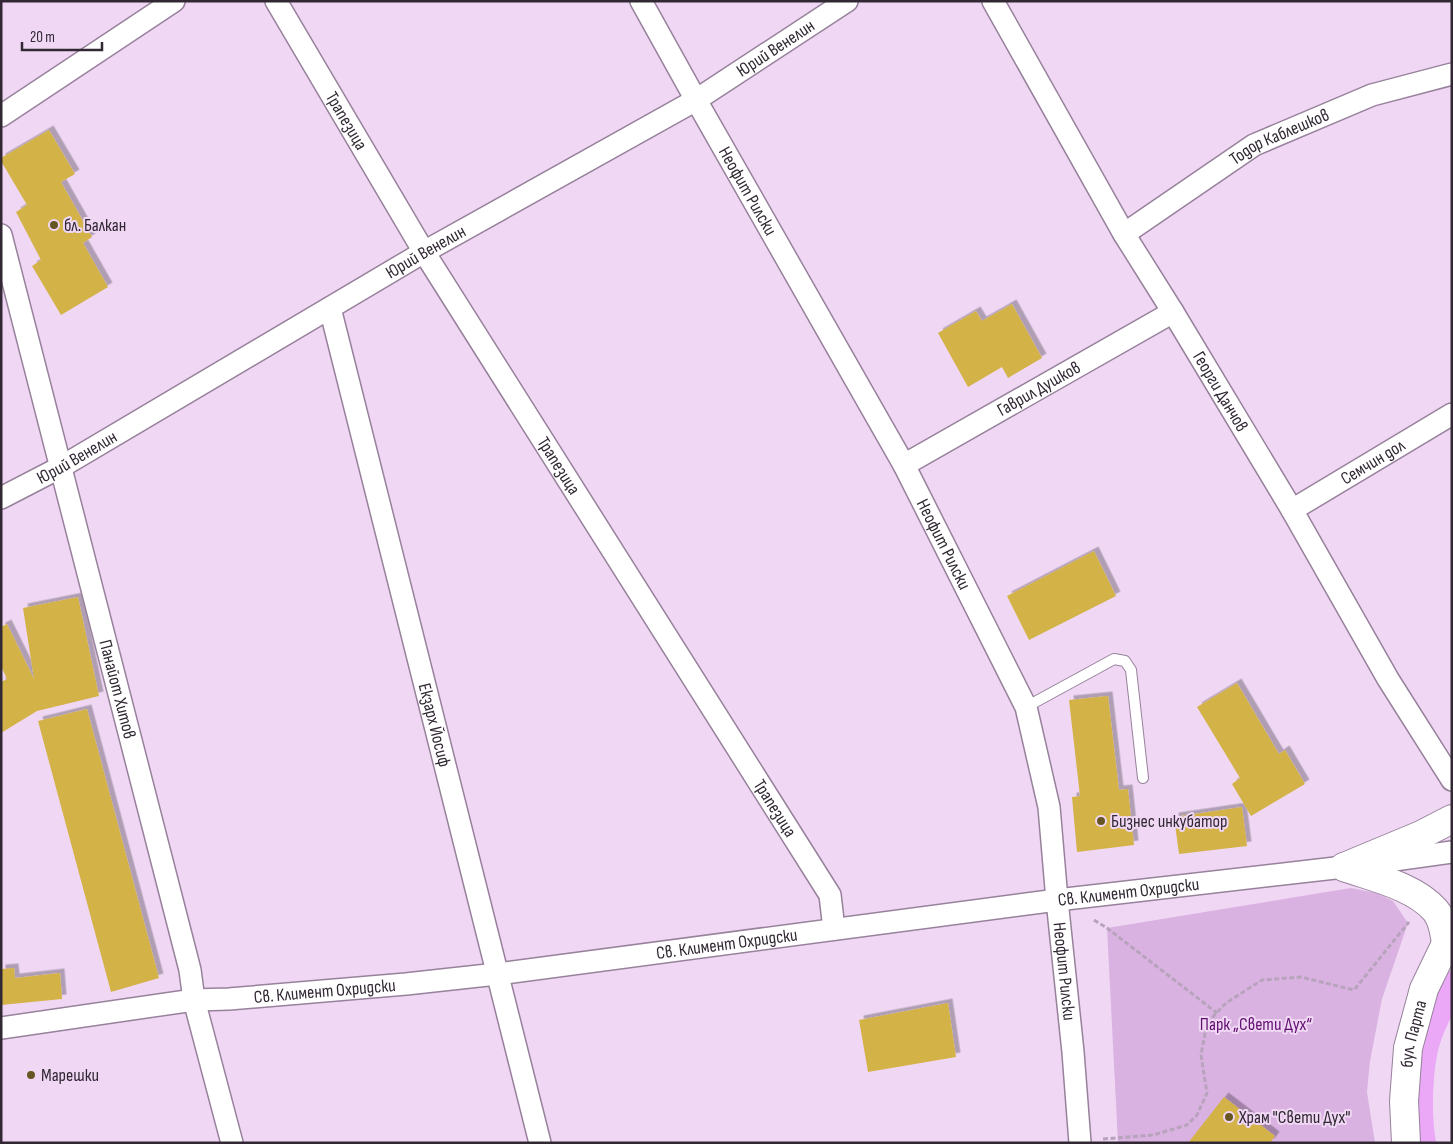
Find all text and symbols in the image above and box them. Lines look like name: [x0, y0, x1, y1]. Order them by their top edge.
street label: Юрий Венелин: [733, 15, 818, 81]
scale bar: [22, 20, 102, 52]
text: 20 m: [30, 28, 55, 47]
street label: Трапезица: [321, 88, 372, 154]
street label: Тодор Каблешков: [1225, 104, 1332, 169]
street label: Неофит Рилски: [714, 143, 781, 239]
place label: бл. Балкан: [64, 215, 126, 236]
marker: бл. Балкан: [48, 219, 60, 231]
street label: Юрий Венелин: [382, 220, 469, 283]
street label: Георги Данчов: [1189, 347, 1253, 435]
street label: Гаврил Душков: [993, 356, 1084, 420]
street label: Юрий Венелин: [33, 426, 120, 488]
street label: Трапезица: [533, 433, 585, 498]
street label: Семчин дол: [1337, 434, 1409, 489]
street label: Неофит Рилски: [912, 495, 975, 593]
street label: Панайот Хитов: [95, 637, 141, 741]
street label: Екзарх Йосиф: [414, 681, 456, 769]
street label: Трапезица: [749, 775, 801, 841]
place label: Бизнес инкубатор: [1111, 811, 1227, 832]
marker: Бизнес инкубатор: [1095, 815, 1107, 827]
street label: Св. Климент Охридски: [1057, 873, 1200, 910]
street label: Неофит Рилски: [1049, 921, 1080, 1021]
street label: Св. Климент Охридски: [655, 924, 799, 963]
street label: Св. Климент Охридски: [253, 974, 396, 1007]
street label: бул. Парта: [1396, 998, 1431, 1068]
park label: Парк „Свети Дух“: [1200, 1014, 1312, 1035]
place label: Марешки: [41, 1065, 99, 1086]
marker: Марешки: [25, 1069, 37, 1081]
place label: Храм "Свети Дух": [1238, 1107, 1351, 1128]
marker: Храм "Свети Дух": [1223, 1111, 1235, 1123]

